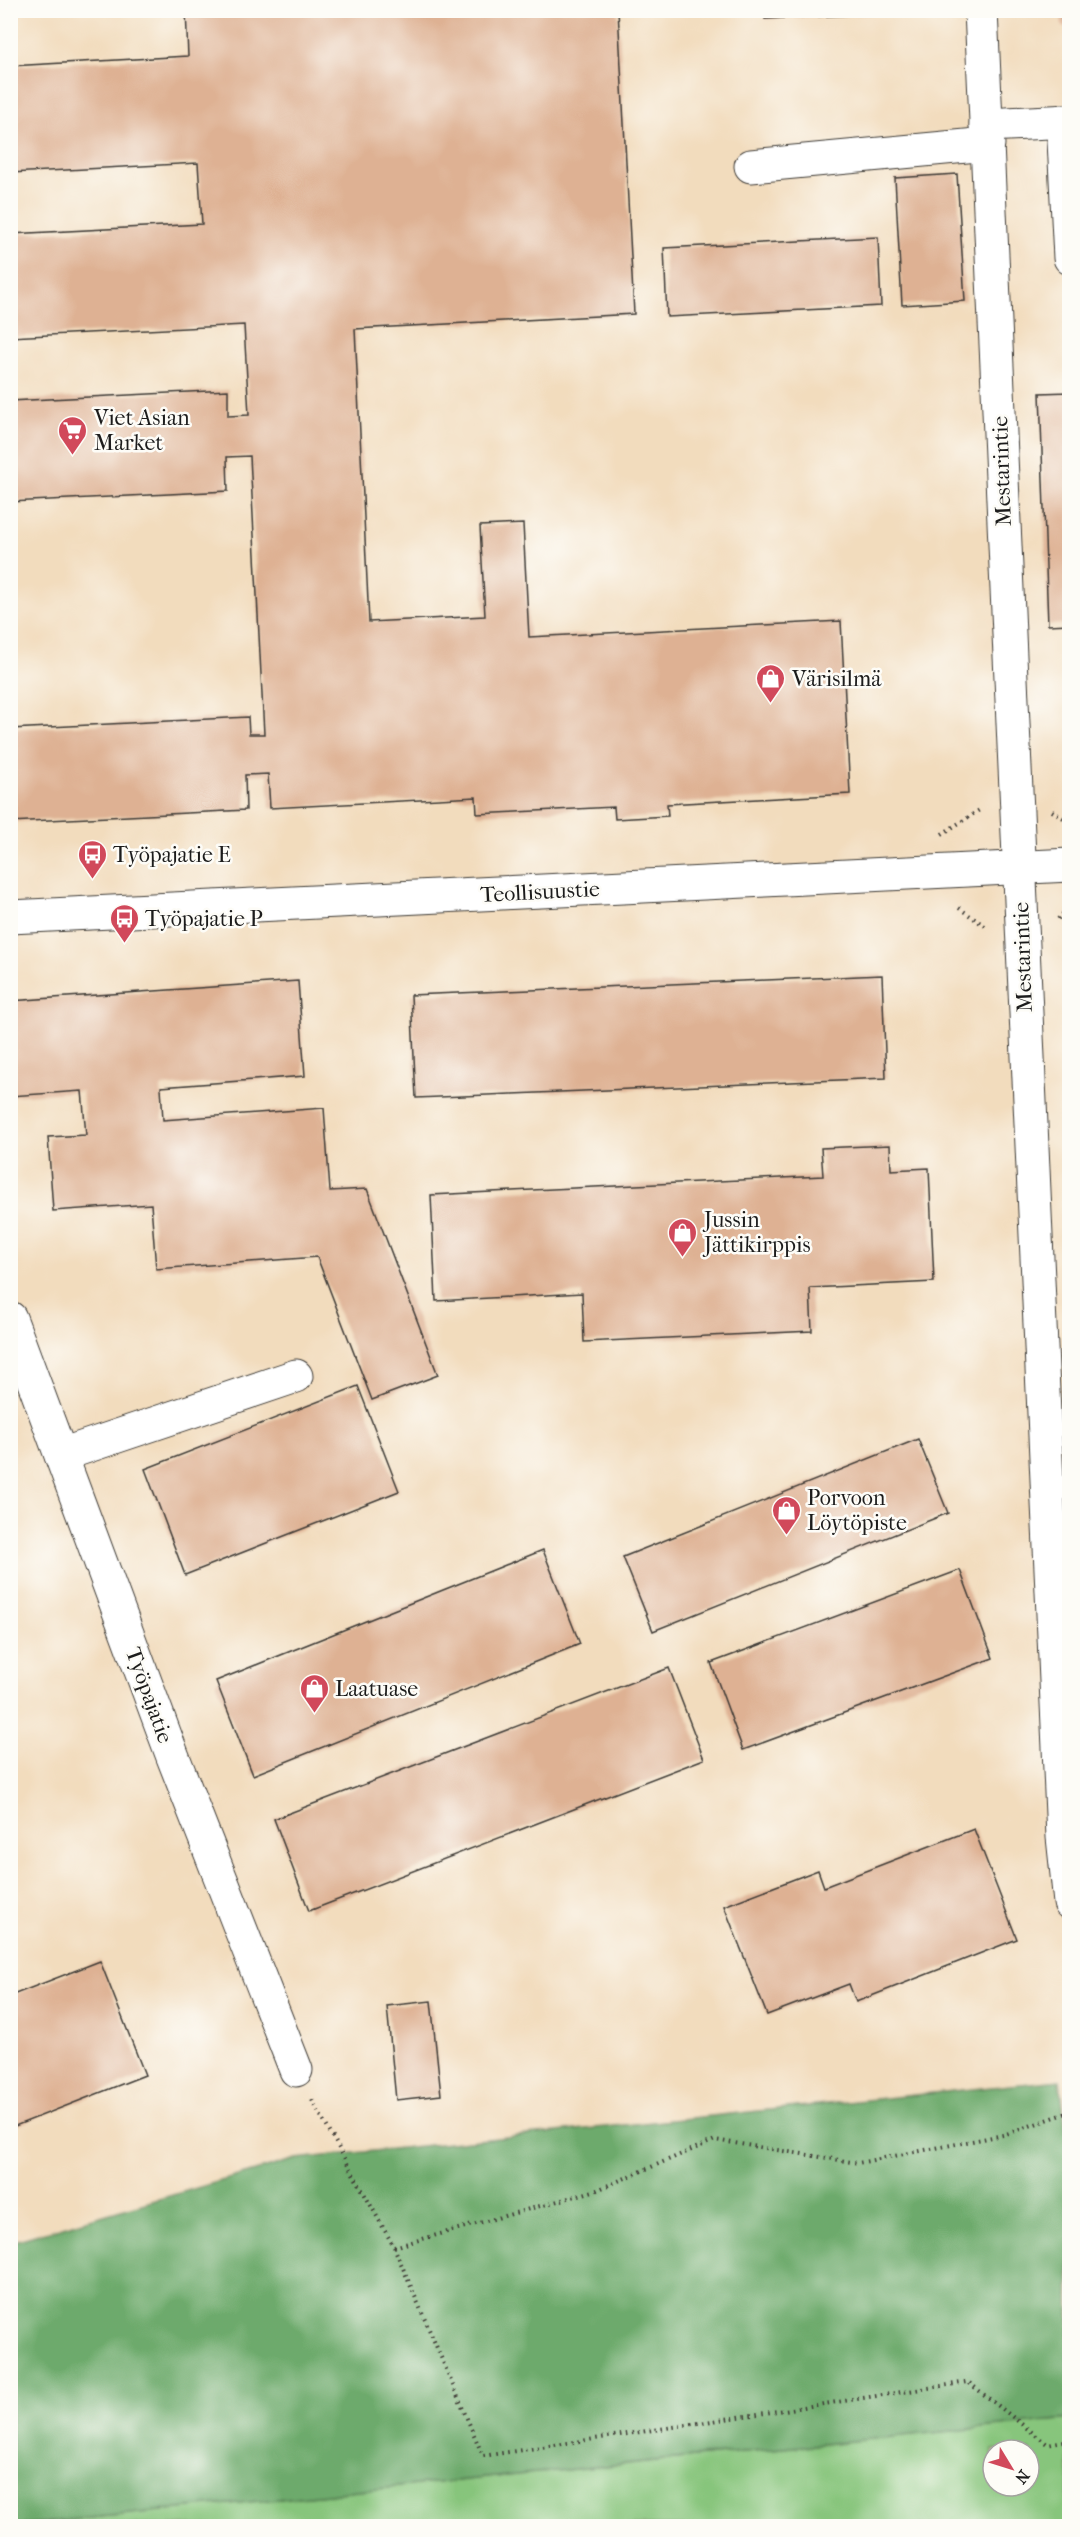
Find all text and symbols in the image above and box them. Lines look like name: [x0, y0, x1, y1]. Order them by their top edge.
place label: Viet Asian Market: [93, 405, 190, 456]
supermarket icon: Viet Asian Market: [57, 414, 89, 456]
street label: Mestarintie: [987, 415, 1017, 527]
shop icon: Värisilmä: [755, 662, 787, 704]
place label: Värisilmä: [791, 666, 882, 692]
bus stop icon: Työpajatie E: [76, 838, 108, 880]
place label: Työpajatie E: [113, 842, 231, 868]
street label: Teollisuustie: [480, 876, 601, 908]
street label: Mestarintie: [1008, 901, 1038, 1013]
bus stop icon: Työpajatie P: [108, 902, 140, 944]
place label: Työpajatie P: [145, 906, 263, 932]
place label: Jussin Jättikirppis: [702, 1207, 811, 1258]
shop icon: Jussin Jättikirppis: [667, 1216, 699, 1258]
place label: Porvoon Löytöpiste: [807, 1485, 907, 1536]
shop icon: Porvoon Löytöpiste: [770, 1494, 802, 1536]
street label: Työpajatie: [120, 1644, 178, 1747]
shop icon: Laatuase: [298, 1672, 330, 1714]
place label: Laatuase: [335, 1676, 418, 1702]
north arrow: [981, 2438, 1041, 2498]
text: N: [1011, 2466, 1034, 2488]

